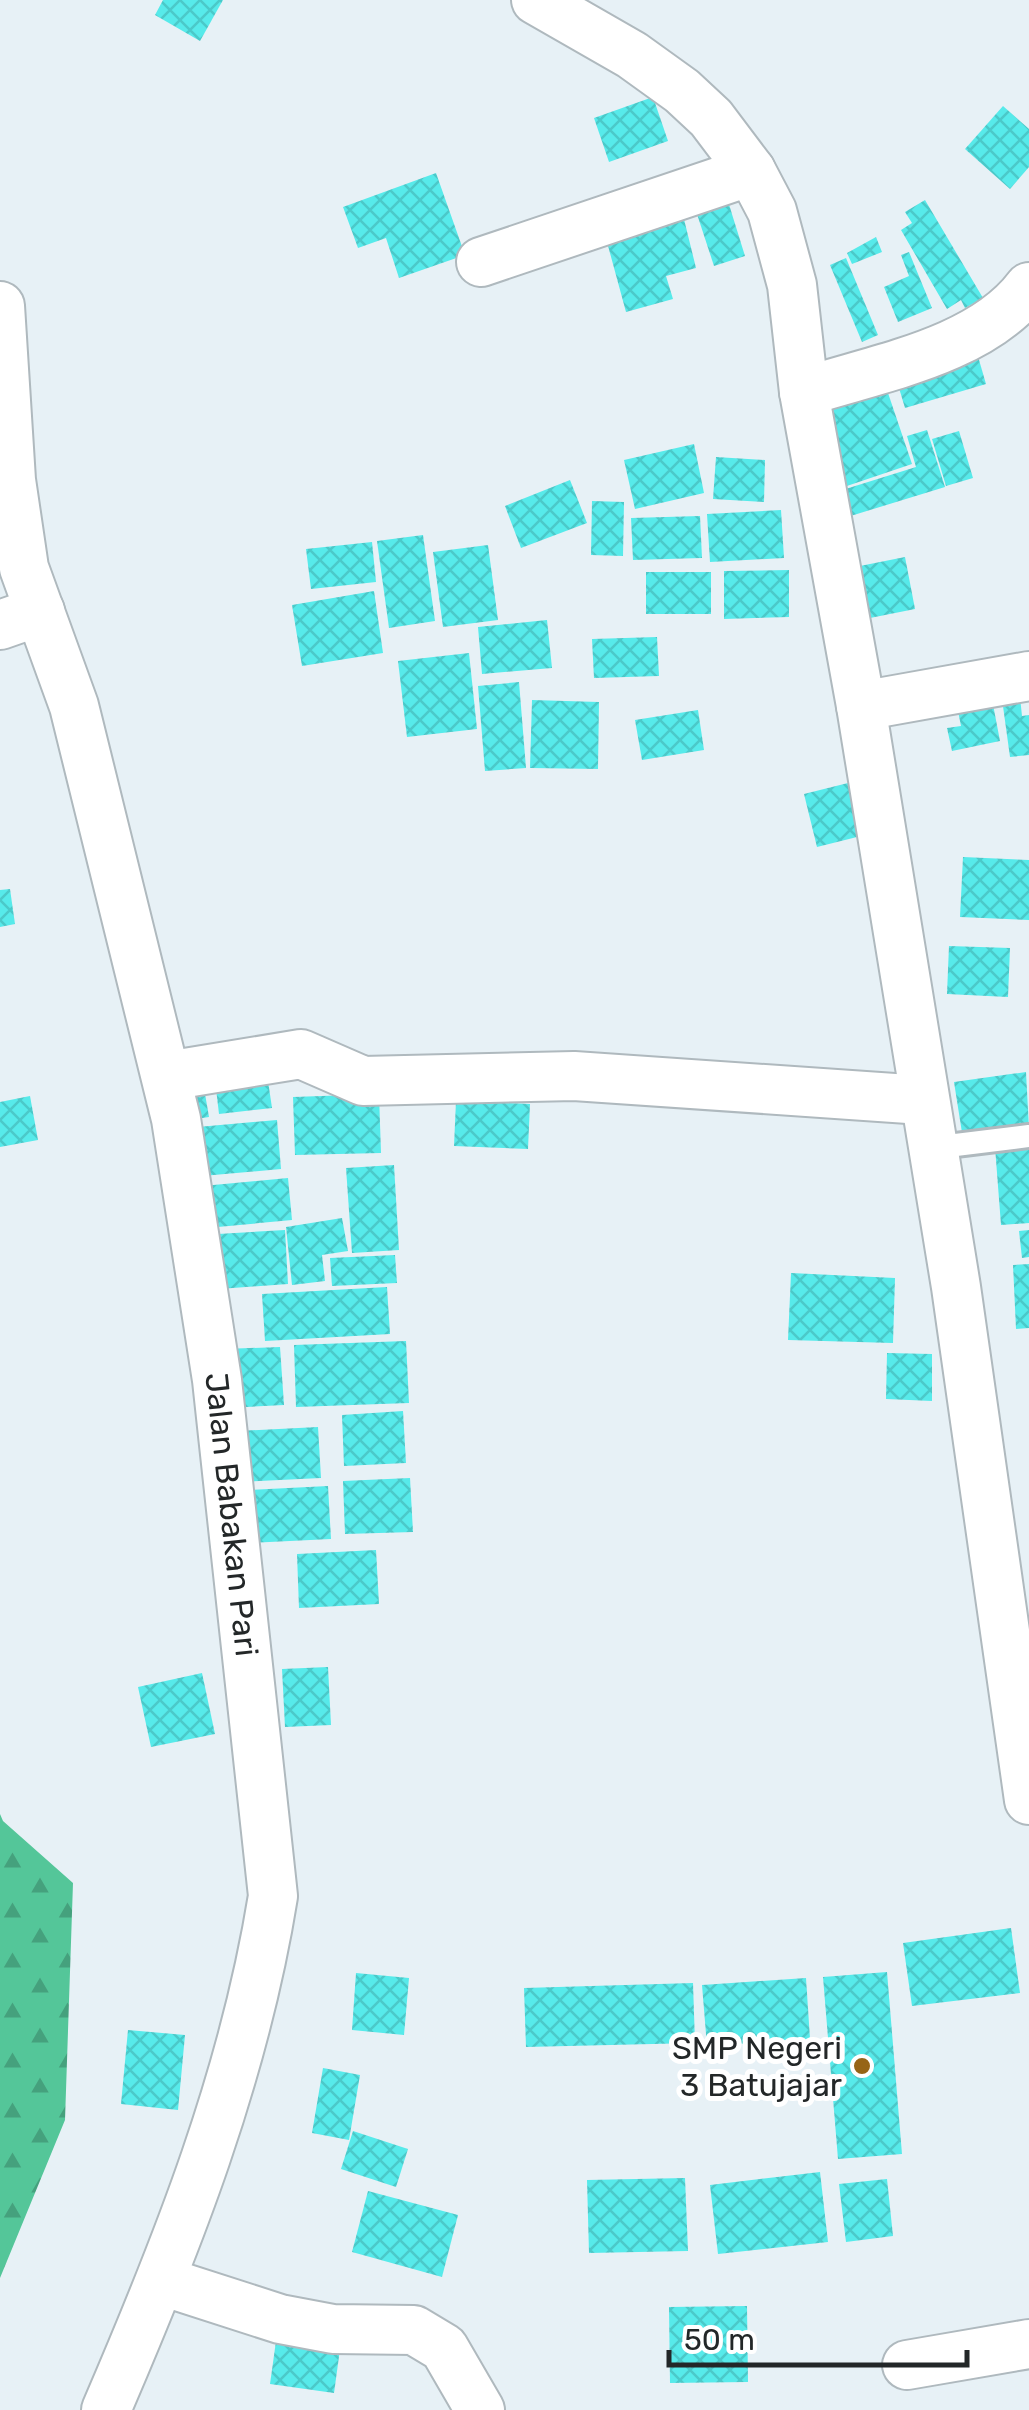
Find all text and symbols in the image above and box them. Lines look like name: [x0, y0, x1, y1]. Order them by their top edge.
street label: Jalan Babakan Pari: [197, 1371, 266, 1658]
place label: SMP Negeri 3 Batujajar: [672, 2029, 842, 2104]
marker: SMP Negeri 3 Batujajar: [851, 2055, 873, 2077]
scale bar: [669, 2305, 966, 2367]
text: 50 m: [684, 2322, 755, 2358]

